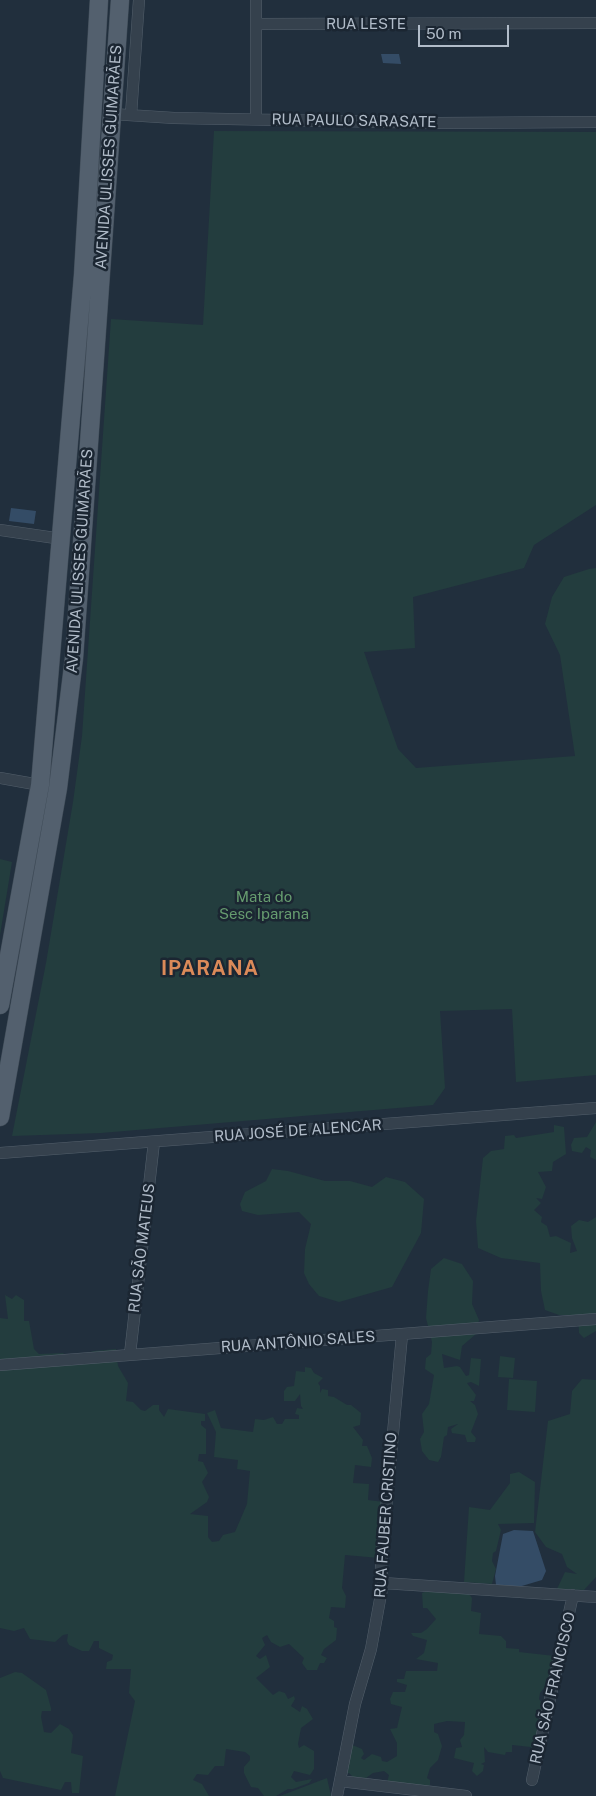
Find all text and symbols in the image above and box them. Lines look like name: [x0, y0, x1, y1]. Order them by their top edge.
street label: RUA LESTE: [326, 15, 406, 33]
scale bar: [421, 15, 512, 47]
text: 50 m: [426, 25, 461, 42]
street label: AVENIDA ULISSES GUIMARÃES: [92, 44, 126, 270]
street label: RUA PAULO SARASATE: [271, 111, 437, 131]
street label: AVENIDA ULISSES GUIMARÃES: [63, 448, 97, 674]
park label: Mata do Sesc Iparana: [219, 888, 309, 923]
district label: IPARANA: [160, 957, 260, 981]
street label: RUA JOSÉ DE ALENCAR: [213, 1116, 383, 1146]
street label: RUA SÃO MATEUS: [125, 1182, 159, 1314]
street label: RUA ANTÔNIO SALES: [220, 1328, 376, 1356]
street label: RUA FAUBER CRISTINO: [371, 1432, 401, 1598]
street label: RUA SÃO FRANCISCO: [527, 1610, 579, 1766]

